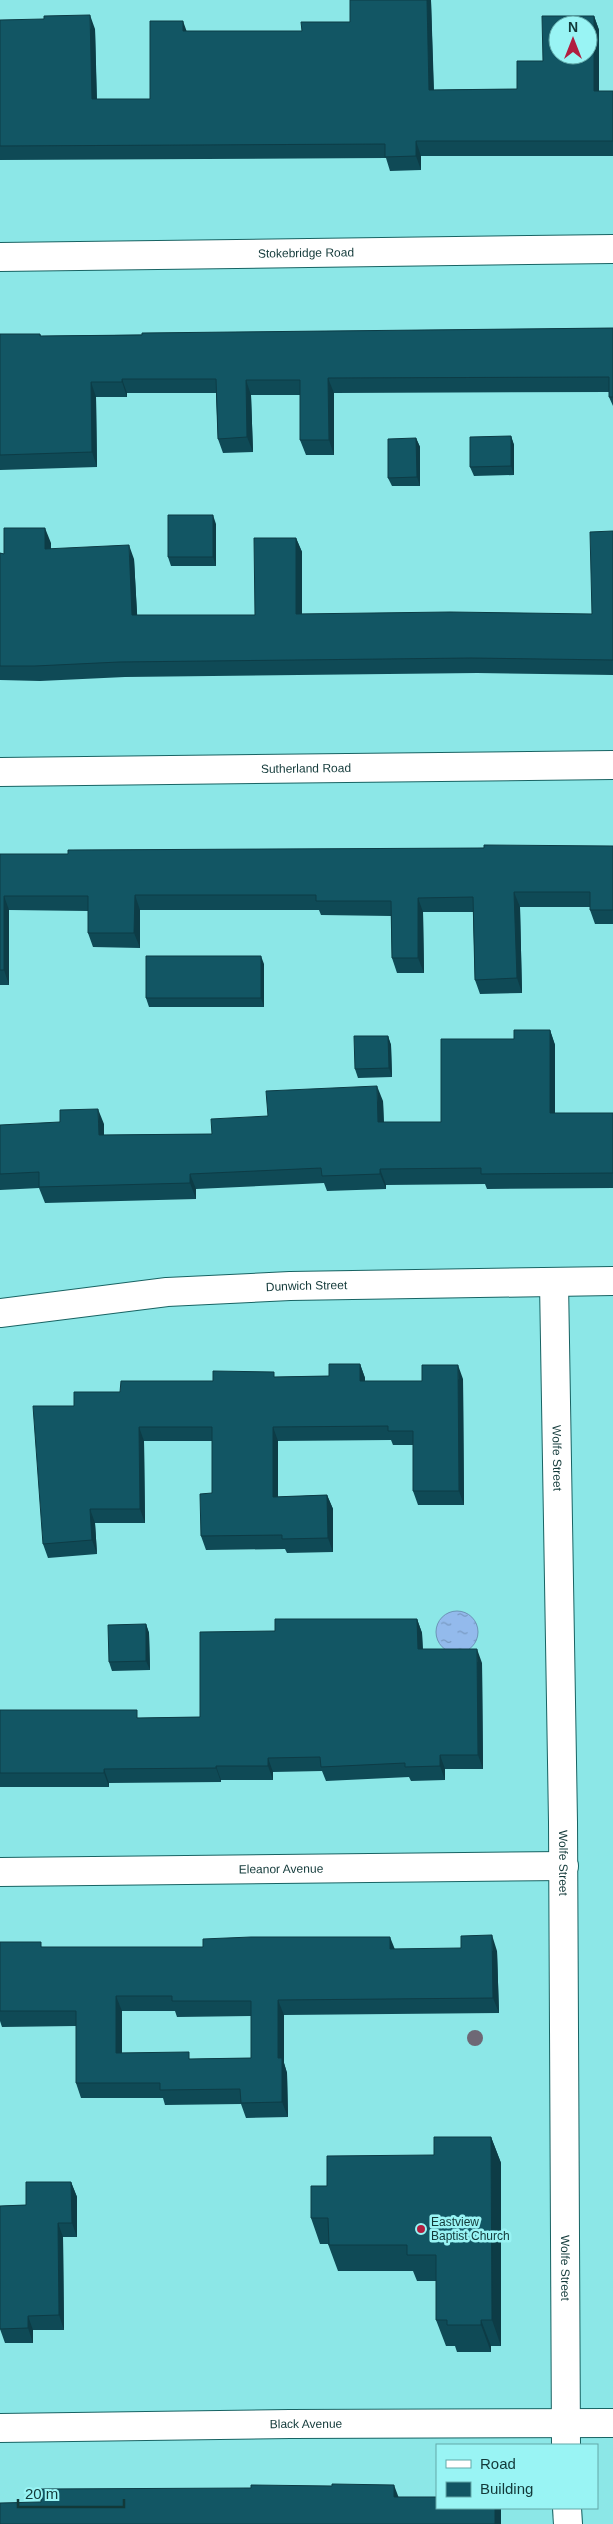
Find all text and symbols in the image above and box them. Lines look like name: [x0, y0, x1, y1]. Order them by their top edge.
north arrow: [548, 15, 598, 65]
text: N: [568, 19, 578, 35]
street label: Stokebridge Road: [258, 245, 354, 261]
street label: Sutherland Road: [261, 761, 351, 776]
street label: Dunwich Street: [265, 1278, 348, 1294]
street label: Wolfe Street: [549, 1425, 564, 1492]
street label: Wolfe Street: [556, 1830, 570, 1897]
street label: Eleanor Avenue: [239, 1862, 324, 1876]
place label: Eastview Baptist Church: [431, 2215, 510, 2243]
marker: Eastview Baptist Church: [415, 2223, 427, 2235]
street label: Wolfe Street: [558, 2235, 572, 2302]
street label: Black Avenue: [270, 2417, 343, 2431]
legend: [436, 2444, 598, 2509]
text: Road: [480, 2455, 516, 2472]
scale bar: [18, 2476, 124, 2508]
text: Building: [480, 2480, 533, 2497]
text: 20 m: [25, 2485, 58, 2502]

